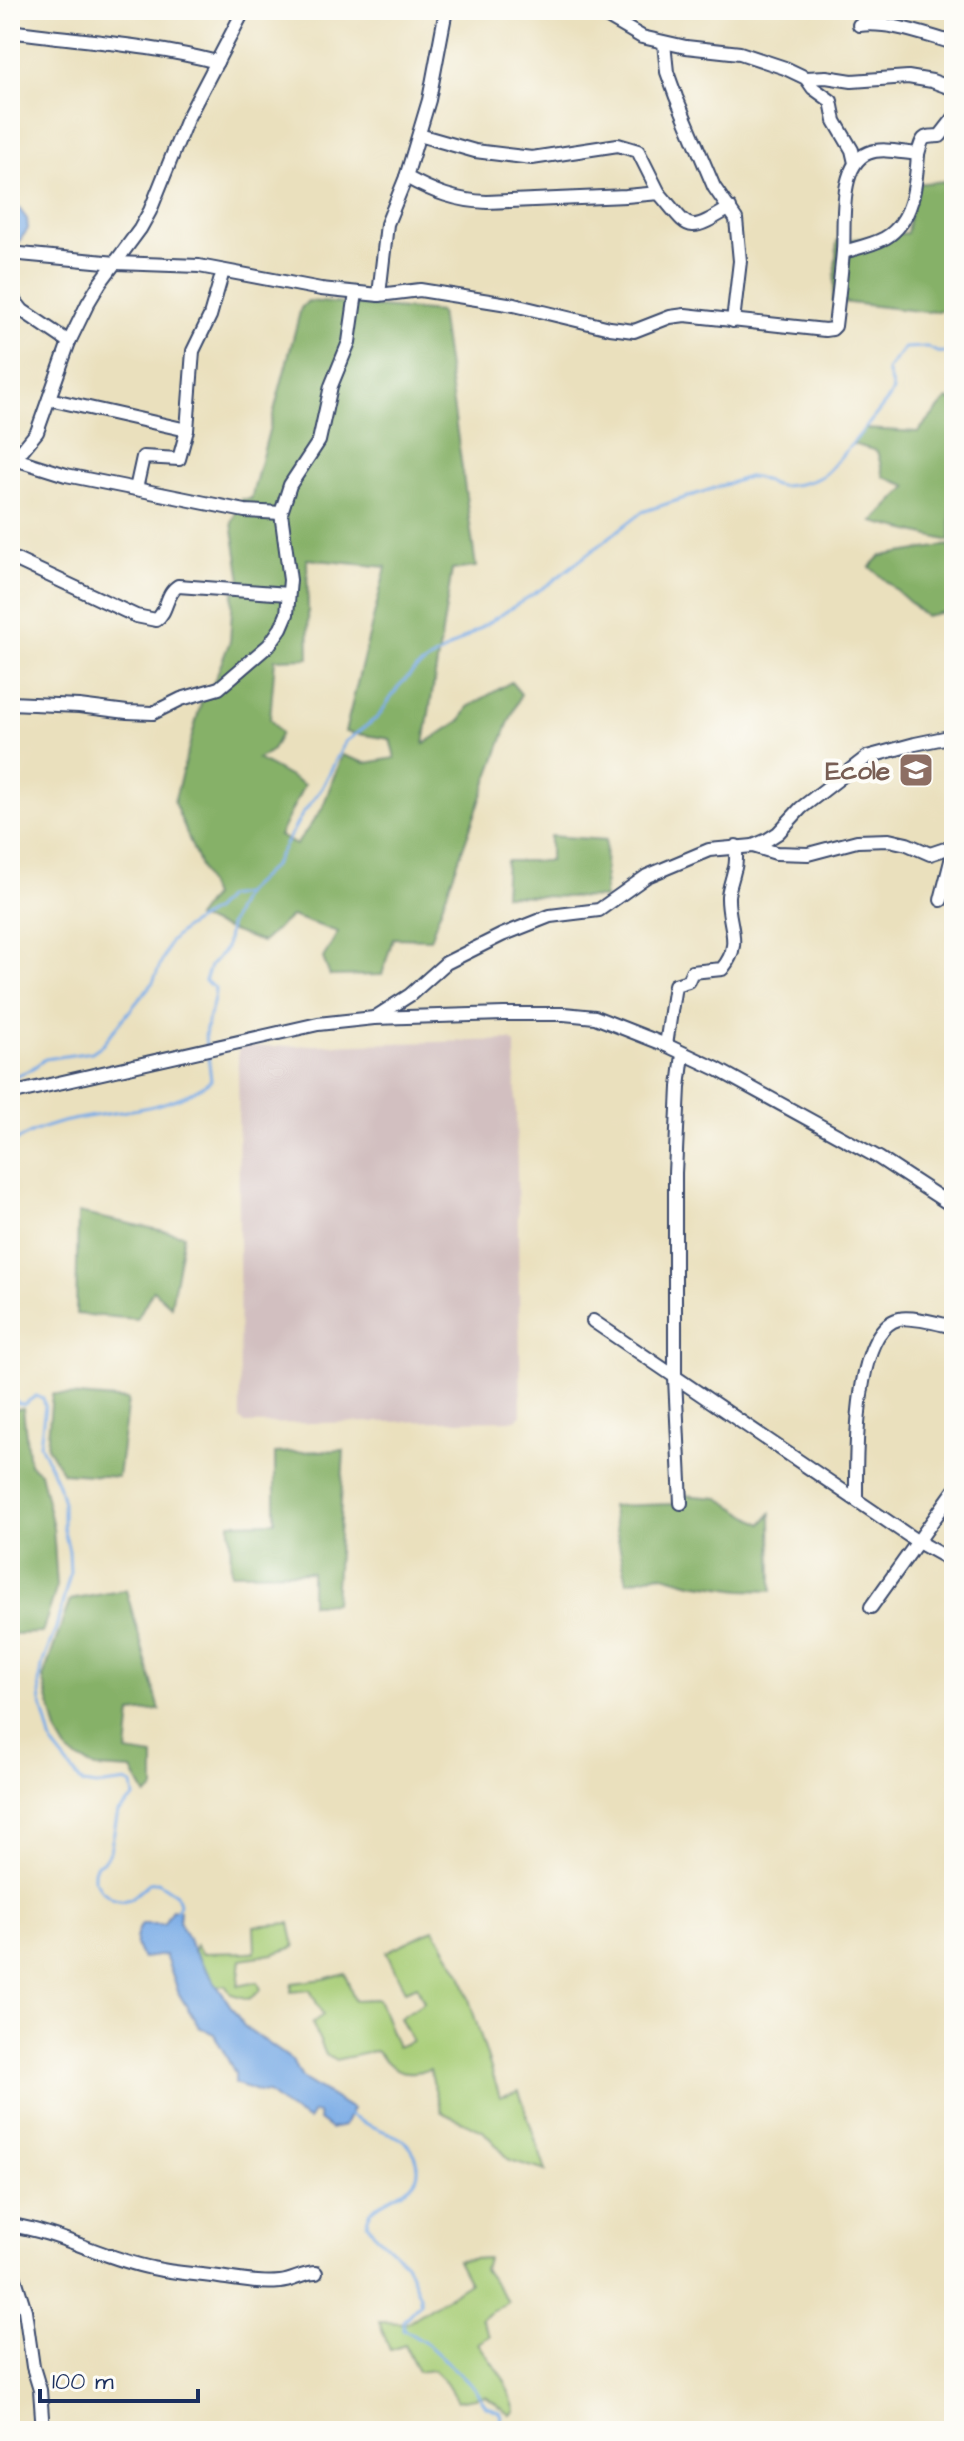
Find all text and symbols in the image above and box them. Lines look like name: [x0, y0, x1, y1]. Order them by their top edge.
school or university icon: Ecole: [897, 751, 935, 789]
place label: Ecole: [825, 753, 890, 789]
scale bar: [40, 2353, 198, 2403]
text: 100 m: [52, 2365, 114, 2399]

